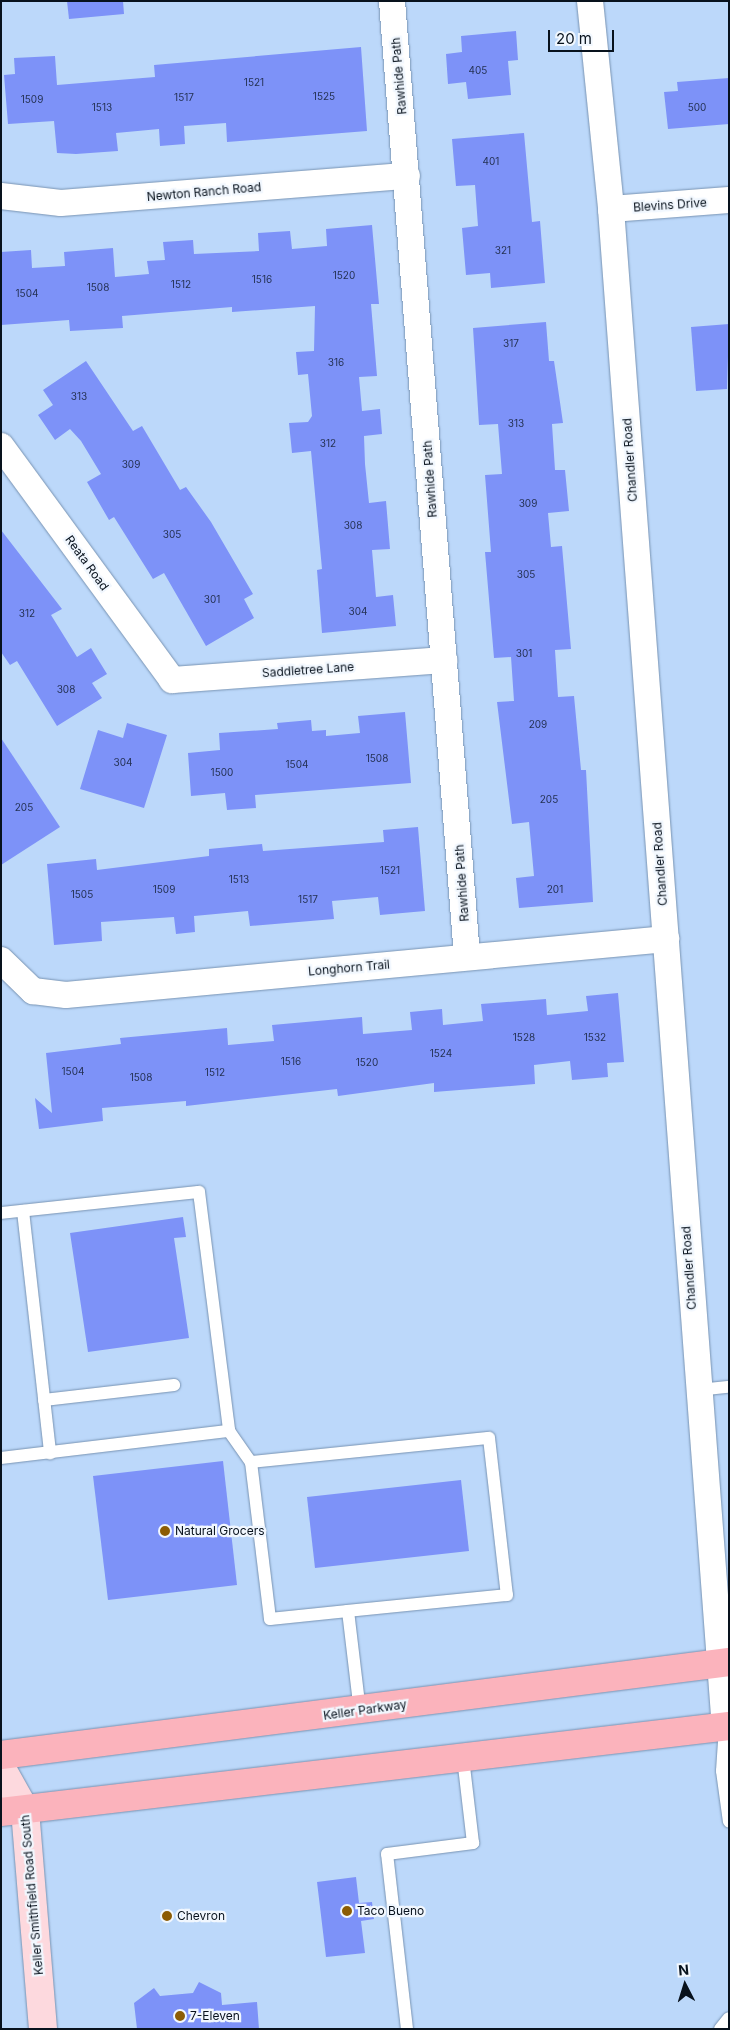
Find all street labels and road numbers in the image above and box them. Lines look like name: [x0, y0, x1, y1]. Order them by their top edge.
street label: Rawhide Path: [388, 37, 410, 115]
street label: Newton Ranch Road: [146, 180, 262, 204]
street label: Blevins Drive: [633, 195, 707, 215]
street label: Chandler Road: [620, 418, 640, 502]
street label: Rawhide Path: [420, 440, 440, 518]
street label: Reata Road: [62, 533, 112, 593]
street label: Saddletree Lane: [261, 660, 355, 680]
street label: Chandler Road: [650, 822, 670, 906]
street label: Rawhide Path: [452, 844, 472, 922]
street label: Longhorn Trail: [308, 957, 390, 979]
street label: Chandler Road: [679, 1226, 699, 1310]
street label: Keller Parkway: [322, 1697, 408, 1723]
street label: Keller Smithfield Road South: [18, 1814, 46, 1976]

